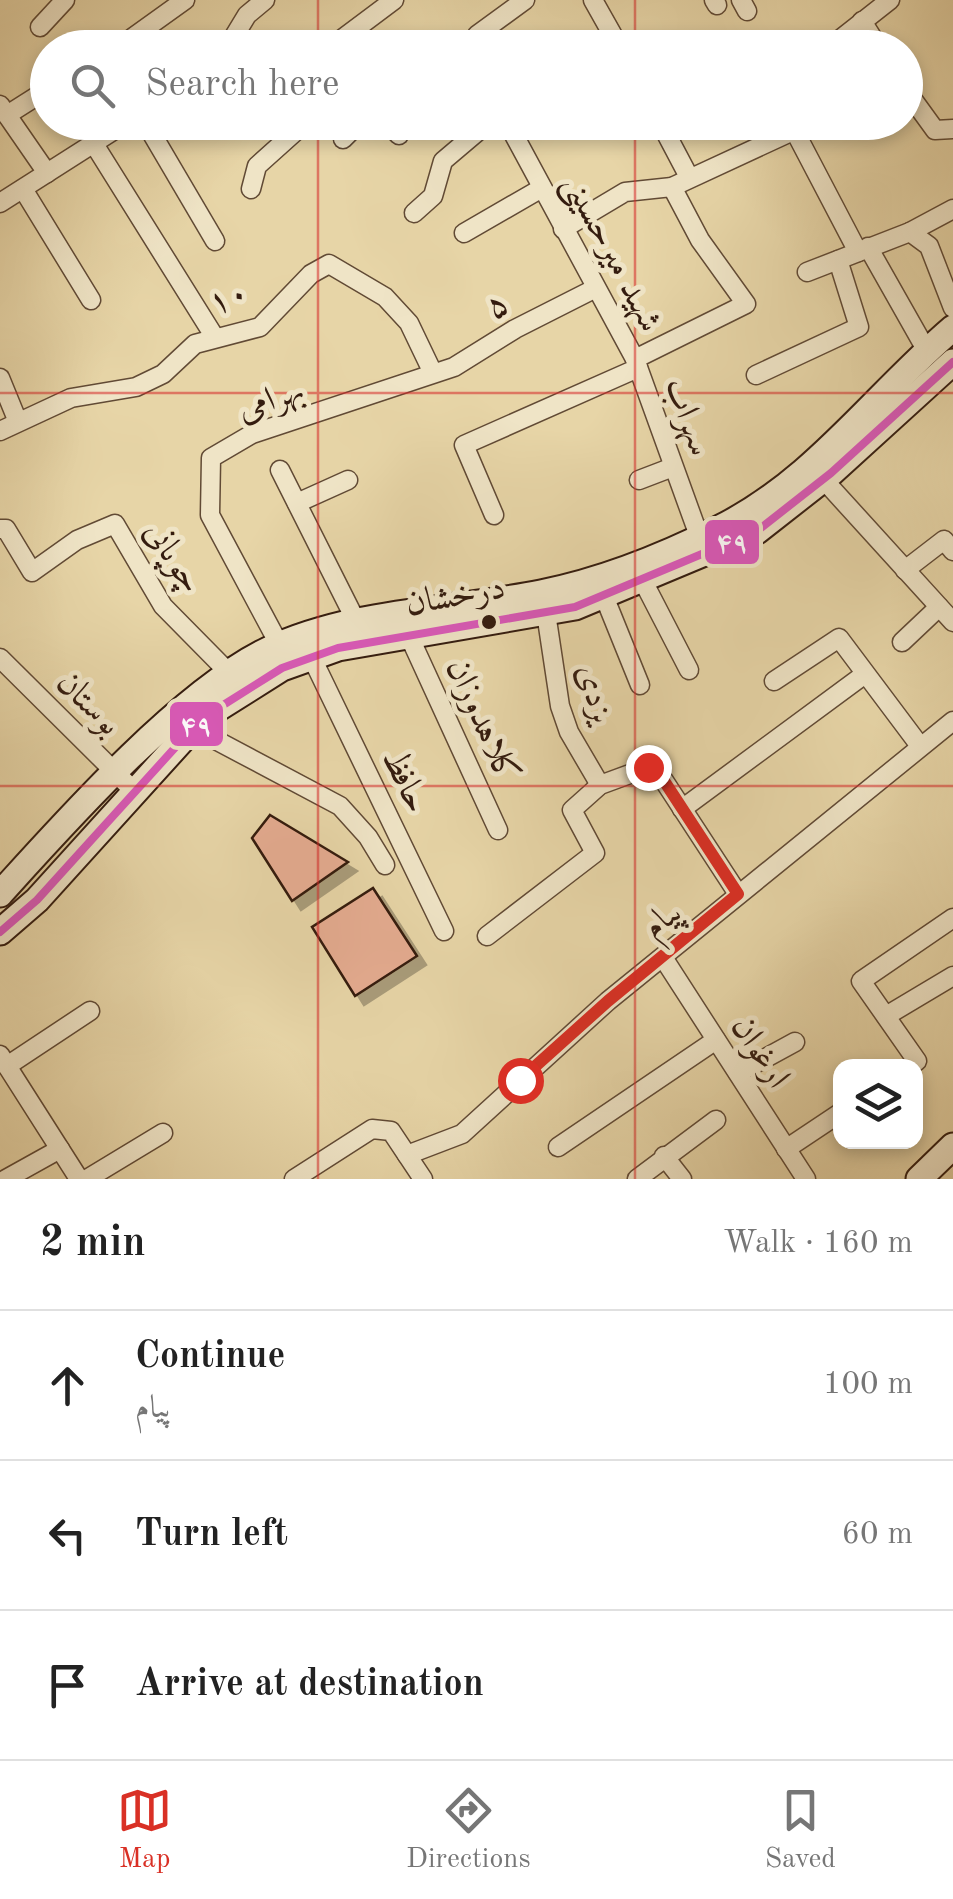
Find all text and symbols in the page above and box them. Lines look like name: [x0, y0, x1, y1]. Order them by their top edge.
search box: [30, 30, 923, 140]
icon: search: [65, 58, 120, 113]
text: Search here: [145, 66, 340, 104]
street label: شهید میرحسینی: [551, 169, 668, 340]
street label: ۱۰: [204, 275, 254, 322]
street label: ۵: [479, 286, 515, 326]
street label: بهرامی: [233, 372, 310, 431]
street label: سهراب: [655, 373, 718, 462]
street label: چوپانی: [133, 515, 209, 602]
line badge: ۴۹: [703, 518, 761, 566]
text: ۴۹: [716, 530, 748, 558]
street label: درخشان: [403, 570, 508, 623]
unlabelled marker: [479, 612, 499, 632]
street label: کلاهدوزان: [438, 653, 525, 789]
street label: یزدی: [570, 661, 620, 729]
street label: بوستان: [48, 665, 127, 744]
line badge: ۴۹: [168, 700, 225, 748]
text: ۴۹: [180, 713, 212, 741]
street label: حافظ: [375, 743, 436, 818]
route end: [626, 745, 672, 791]
street label: پیام: [636, 894, 696, 955]
street label: ارغوان: [722, 1010, 796, 1096]
route start: [498, 1058, 544, 1104]
map controls: [833, 1059, 923, 1149]
button: layers: [833, 1059, 923, 1149]
text: 2 min: [40, 1223, 146, 1265]
text: Walk · 160 m: [723, 1228, 913, 1260]
text: Continue: [135, 1338, 285, 1376]
icon: ahead: [40, 1358, 95, 1413]
text: 100 m: [823, 1369, 913, 1401]
text: پیام: [135, 1393, 172, 1425]
icon: left: [40, 1508, 95, 1563]
text: Turn left: [135, 1516, 288, 1554]
text: 60 m: [842, 1519, 913, 1551]
icon: arrive: [40, 1658, 95, 1713]
text: Arrive at destination: [135, 1666, 484, 1704]
tab: Map: [117, 1783, 172, 1878]
tab: Directions: [406, 1783, 531, 1878]
tab: Saved: [765, 1783, 836, 1878]

